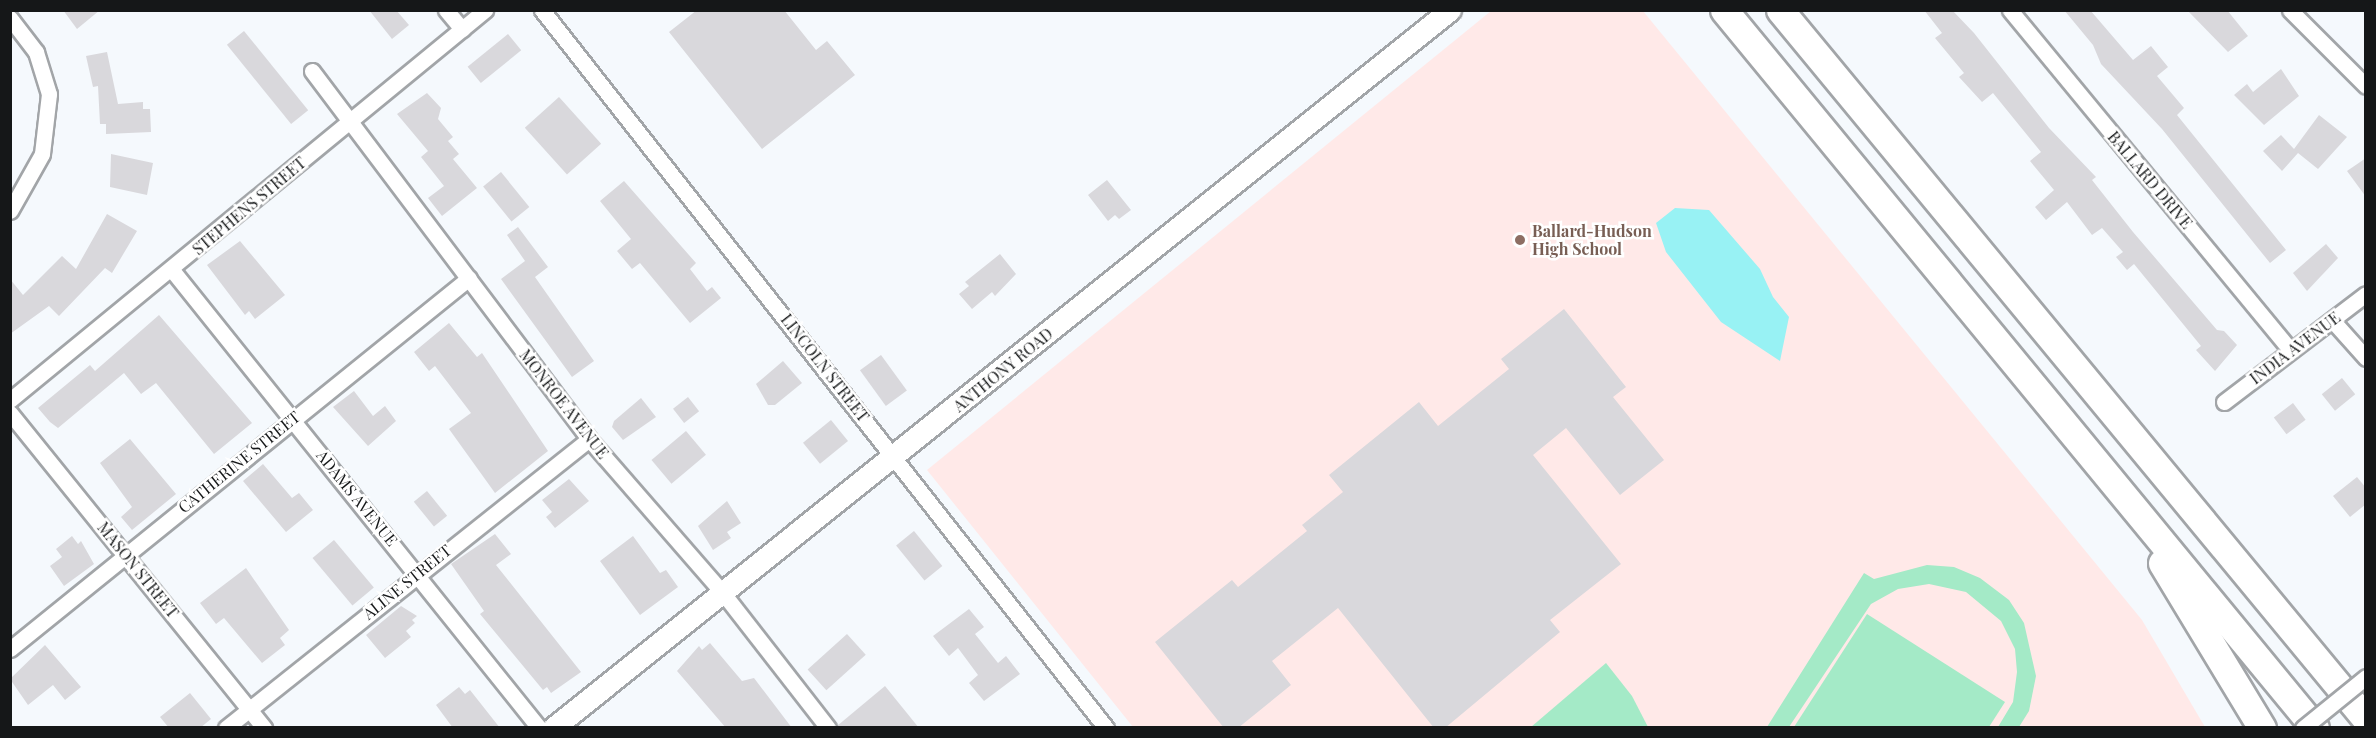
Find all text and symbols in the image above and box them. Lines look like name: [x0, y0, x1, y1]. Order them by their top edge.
street label: BALLARD DRIVE: [2104, 127, 2196, 233]
street label: STEPHENS STREET: [189, 153, 309, 259]
place label: Ballard-Hudson High School: [1532, 221, 1652, 259]
marker: Ballard-Hudson High School: [1513, 233, 1527, 247]
street label: INDIA AVENUE: [2246, 308, 2344, 388]
street label: LINCOLN STREET: [777, 310, 873, 426]
street label: ANTHONY ROAD: [949, 324, 1057, 416]
street label: MONROE AVENUE: [515, 345, 613, 463]
street label: CATHERINE STREET: [174, 407, 304, 517]
street label: ADAMS AVENUE: [312, 446, 402, 550]
street label: MASON STREET: [93, 518, 183, 622]
street label: ALINE STREET: [359, 541, 455, 623]

